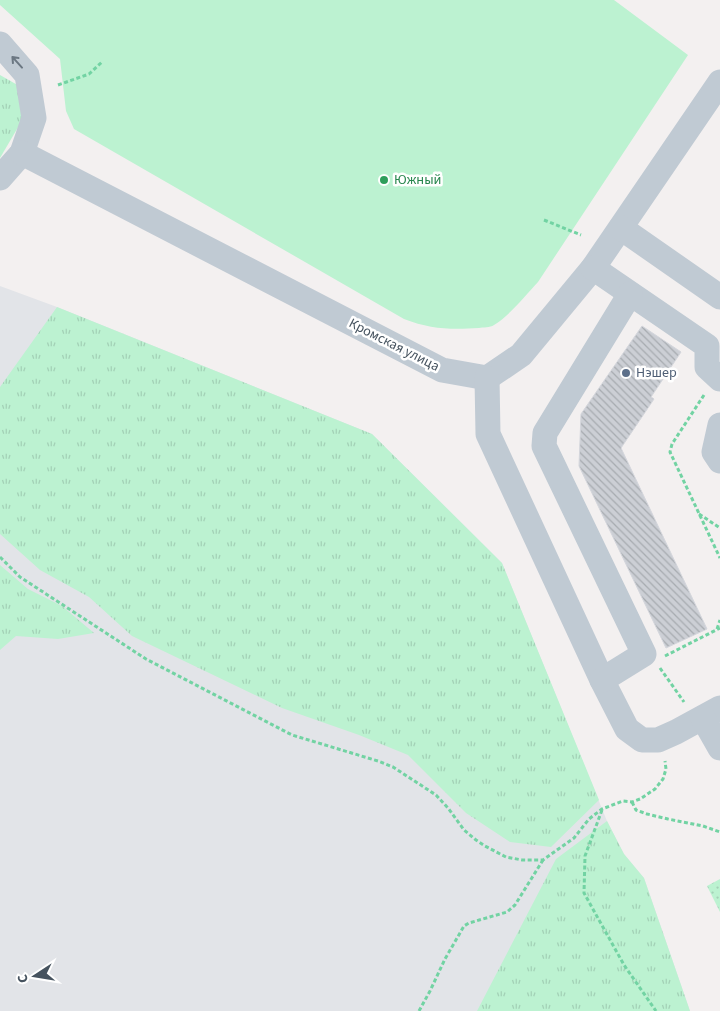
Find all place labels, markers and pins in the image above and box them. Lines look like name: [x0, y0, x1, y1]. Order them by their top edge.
place label: Южный: [394, 170, 442, 190]
marker: Южный: [378, 174, 390, 186]
place label: Нэшер: [636, 363, 677, 383]
marker: Нэшер: [620, 367, 632, 379]

